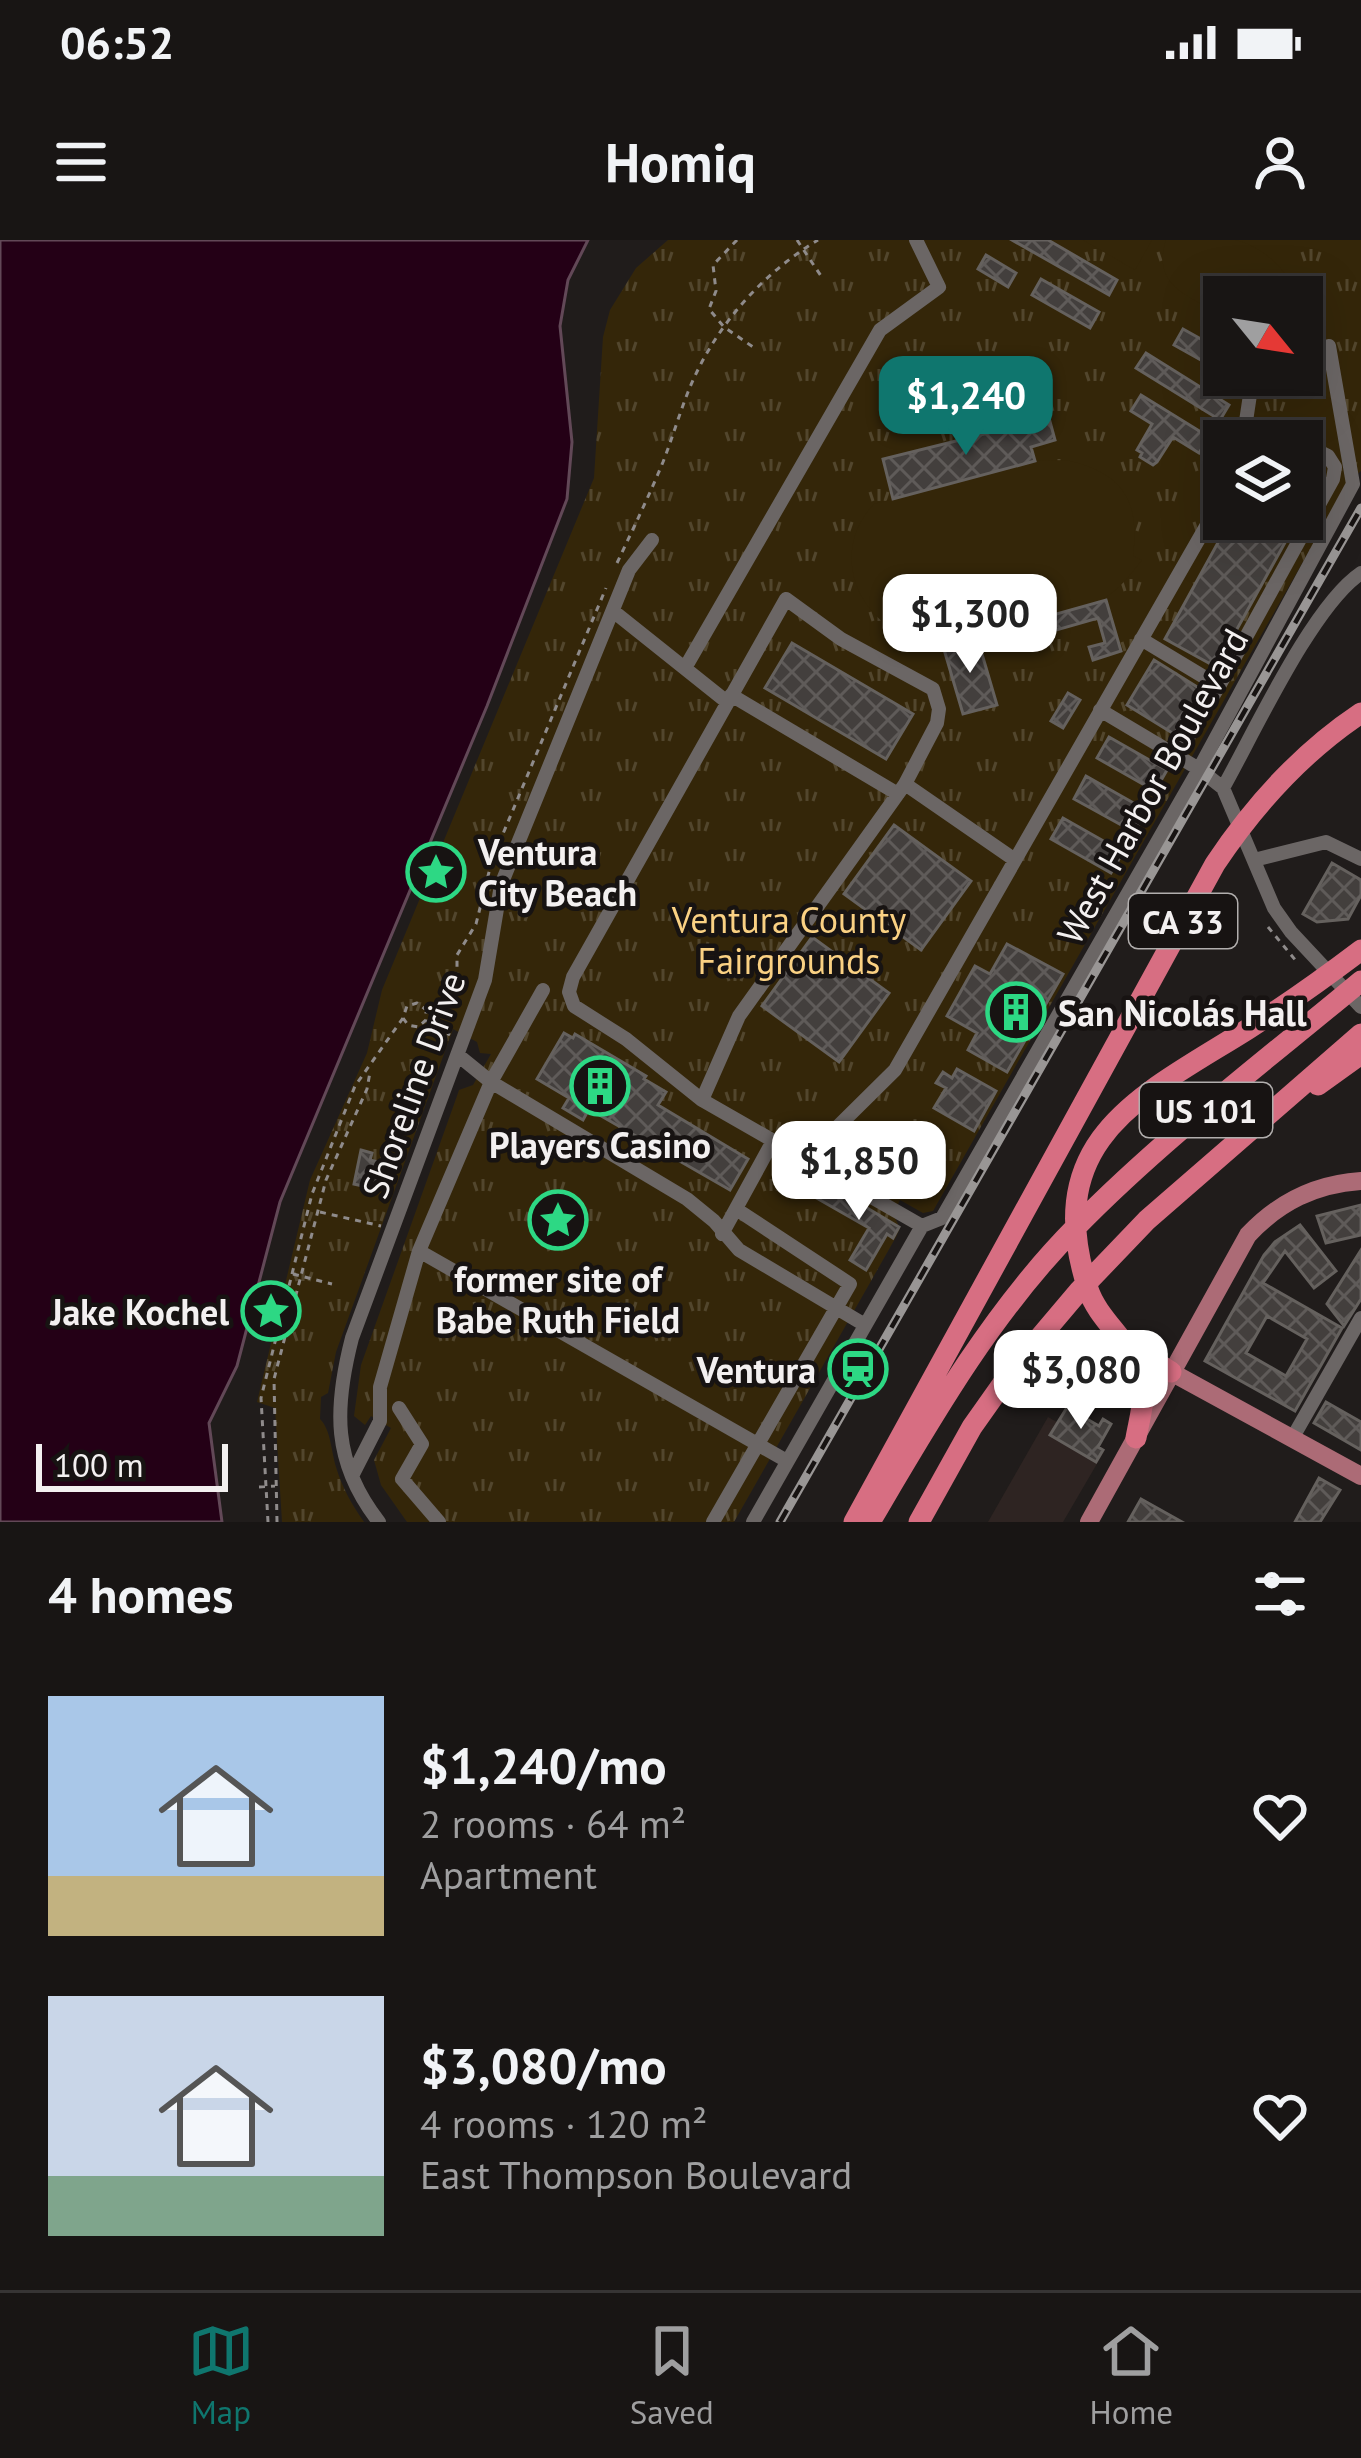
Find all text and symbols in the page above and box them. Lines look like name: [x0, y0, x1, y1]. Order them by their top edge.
text: 06:52: [60, 13, 174, 71]
text: Homiq: [605, 127, 756, 197]
icon: menu: [48, 129, 114, 195]
icon: person: [1247, 129, 1313, 195]
north arrow: [1203, 276, 1323, 396]
map controls: [1203, 276, 1323, 540]
pin: $1,240: [868, 356, 1064, 458]
text: $1,240: [906, 369, 1026, 420]
button: layers: [1203, 420, 1323, 540]
pin: $1,300: [872, 574, 1068, 676]
text: $1,300: [910, 587, 1030, 638]
street label: West Harbor Boulevard: [1046, 620, 1258, 952]
place label: Ventura City Beach: [477, 828, 637, 916]
place icon: Ventura City Beach: [405, 841, 467, 903]
road number: CA 33: [1129, 894, 1237, 948]
park label: Ventura County Fairgrounds: [671, 896, 906, 984]
street label: Shoreline Drive: [350, 966, 476, 1204]
building icon: San Nicolás Hall: [985, 981, 1047, 1043]
place label: San Nicolás Hall: [1058, 989, 1307, 1036]
building icon: Players Casino: [569, 1055, 631, 1117]
road number: US 101: [1140, 1083, 1272, 1137]
place label: Players Casino: [489, 1121, 711, 1168]
pin: $1,850: [761, 1121, 957, 1223]
text: $1,850: [799, 1134, 919, 1185]
place icon: former site of Babe Ruth Field: [527, 1189, 589, 1251]
place label: former site of Babe Ruth Field: [436, 1255, 680, 1343]
place icon: Jake Kochel: [240, 1280, 302, 1342]
place label: Jake Kochel: [49, 1288, 229, 1335]
pin: $3,080: [983, 1330, 1179, 1432]
station icon: Ventura: [827, 1338, 889, 1400]
text: $3,080: [1021, 1343, 1141, 1394]
place label: Ventura: [696, 1346, 816, 1393]
scale bar: [36, 1438, 228, 1491]
text: 100 m: [54, 1443, 144, 1486]
text: 4 homes: [48, 1561, 234, 1627]
icon: filters: [1247, 1561, 1313, 1627]
text: $1,240/mo: [420, 1732, 667, 1798]
icon: home: [144, 1744, 288, 1888]
icon: heart: [1247, 1783, 1313, 1849]
text: 2 rooms · 64 m²: [420, 1798, 686, 1849]
text: Apartment: [420, 1849, 597, 1900]
text: $3,080/mo: [420, 2032, 667, 2098]
icon: home: [144, 2044, 288, 2188]
icon: heart: [1247, 2083, 1313, 2149]
text: 4 rooms · 120 m²: [420, 2098, 707, 2149]
text: East Thompson Boulevard: [420, 2149, 852, 2200]
tab: Map: [188, 2318, 254, 2433]
tab: Saved: [630, 2318, 714, 2433]
tab: Home: [1090, 2318, 1173, 2433]

